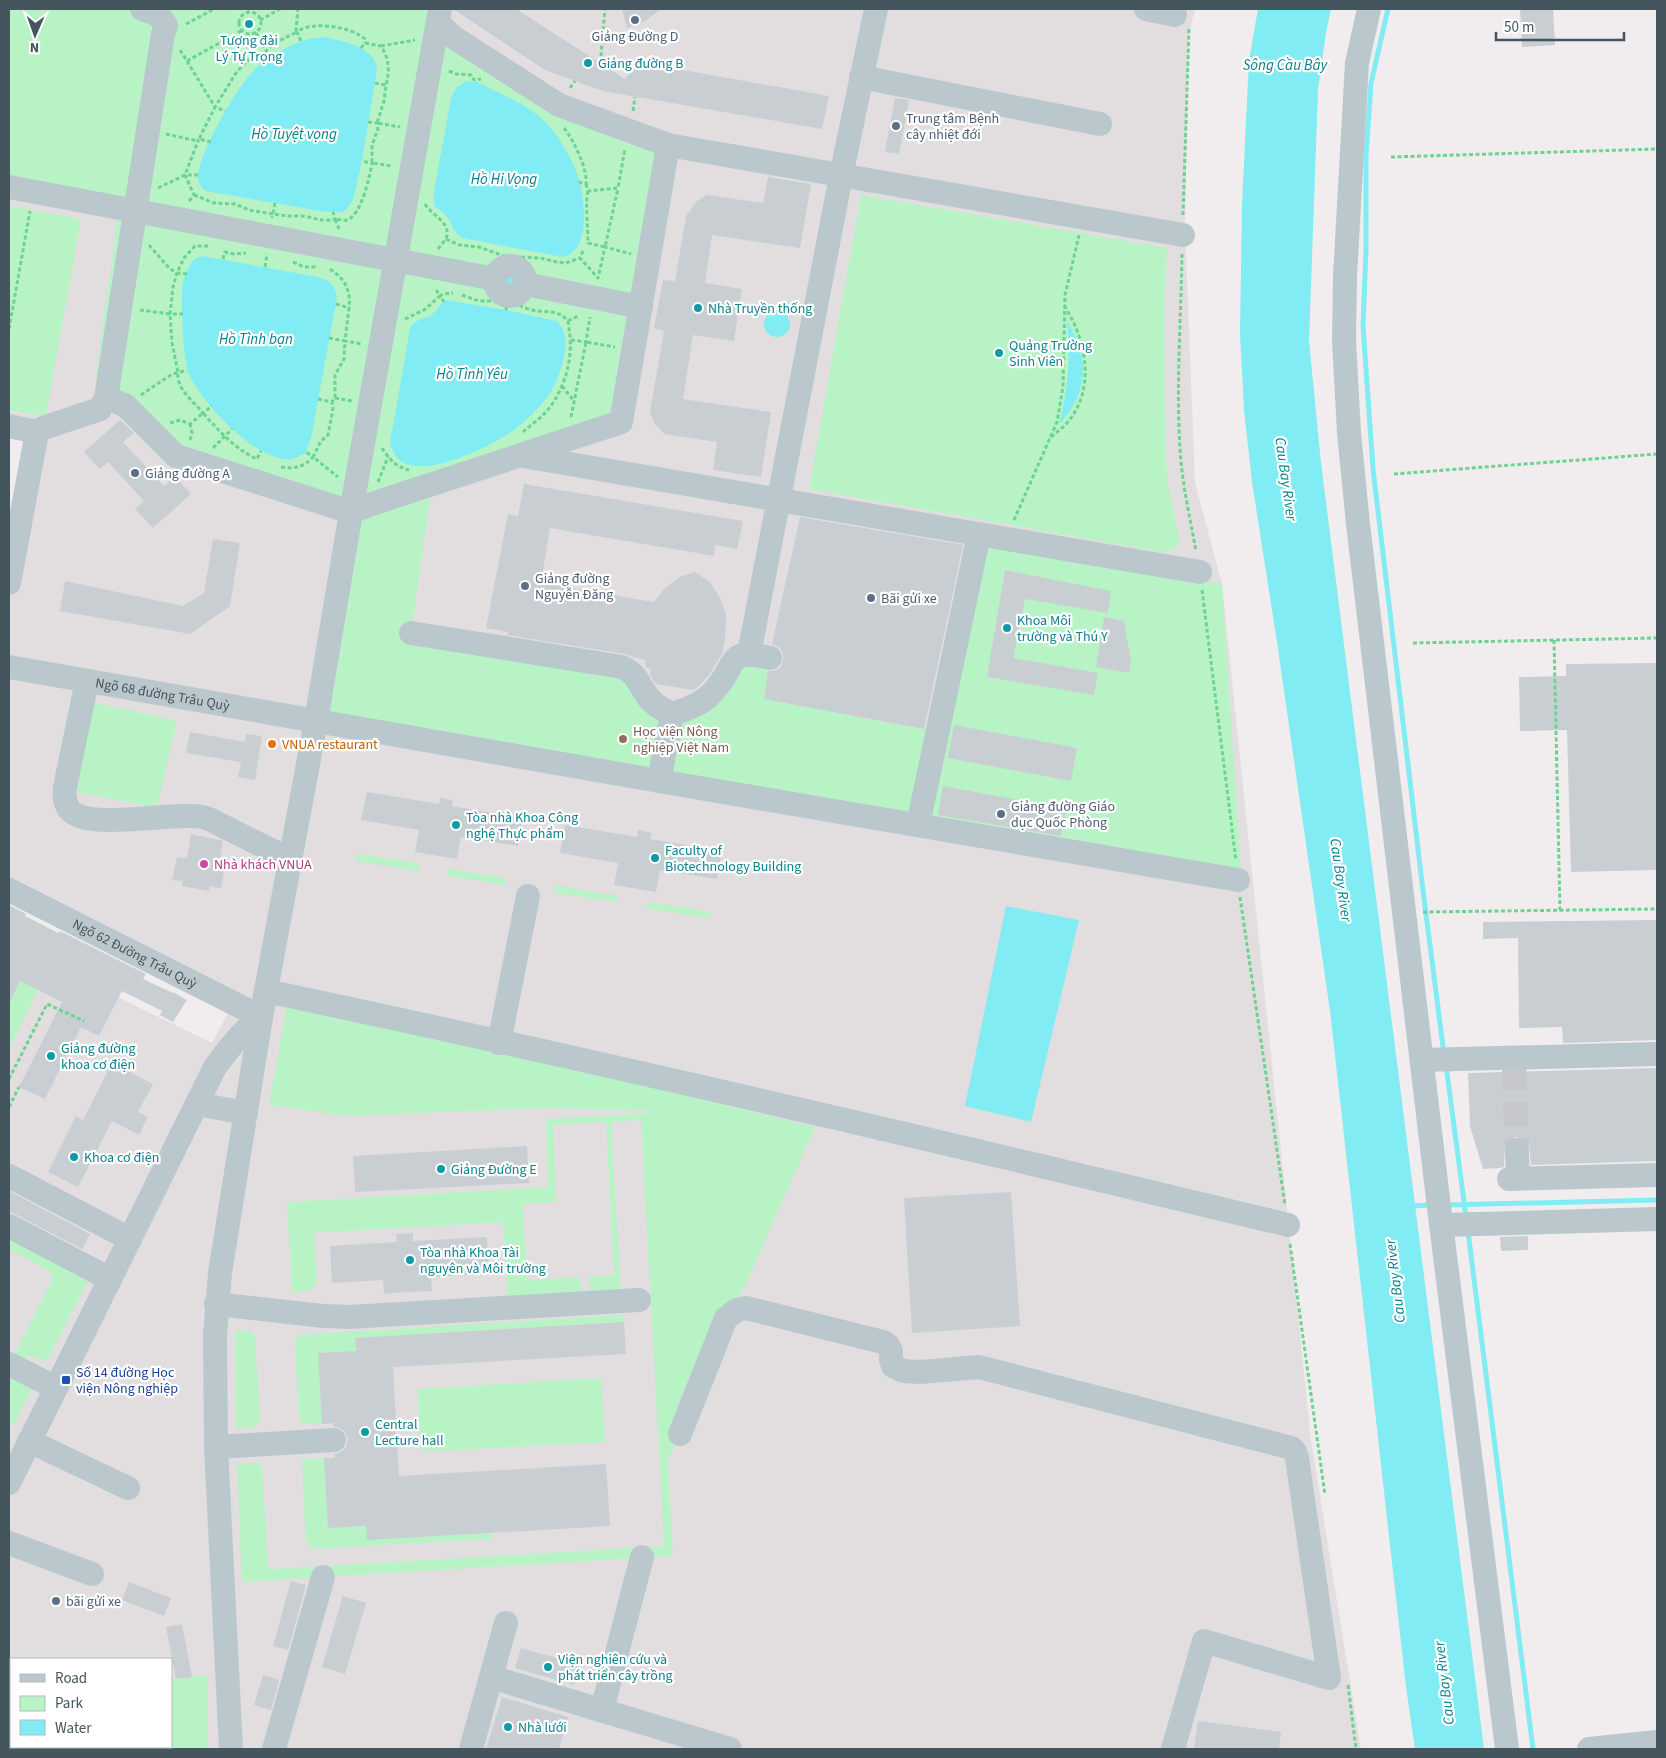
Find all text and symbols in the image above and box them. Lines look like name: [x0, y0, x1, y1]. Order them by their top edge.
north arrow: [10, 10, 60, 60]
scale bar: [1496, 10, 1624, 42]
marker: Giảng Đường D: [629, 14, 641, 26]
text: 50 m: [1504, 17, 1534, 38]
marker: Tượng đài Lý Tự Trọng: [243, 18, 255, 30]
place label: Giảng Đường D: [592, 27, 678, 47]
place label: Tượng đài Lý Tự Trọng: [216, 31, 282, 67]
text: N: [30, 37, 40, 57]
place label: Giảng đường B: [598, 54, 683, 74]
water label: Sông Cầu Bây: [1243, 55, 1329, 76]
marker: Giảng đường B: [582, 57, 594, 69]
place label: Trung tâm Bệnh cây nhiệt đới: [906, 109, 999, 145]
marker: Trung tâm Bệnh cây nhiệt đới: [890, 120, 902, 132]
water label: Hồ Tuyệt vọng: [251, 124, 337, 145]
water label: Hồ Hi Vọng: [471, 169, 537, 190]
place label: Nhà Truyền thống: [708, 299, 812, 319]
marker: Nhà Truyền thống: [692, 302, 704, 314]
water label: Hồ Tình bạn: [219, 329, 293, 350]
place label: Quảng Trường Sinh Viên: [1009, 336, 1092, 372]
marker: Quảng Trường Sinh Viên: [993, 347, 1005, 359]
water label: Hồ Tình Yêu: [436, 364, 508, 385]
water label: Cau Bay River: [1269, 436, 1302, 523]
place label: Giảng đường A: [145, 464, 230, 484]
marker: Giảng đường A: [129, 467, 141, 479]
place label: Giảng đường Nguyễn Đăng: [535, 569, 613, 605]
marker: Giảng đường Nguyễn Đăng: [519, 580, 531, 592]
place label: Bãi gửi xe: [881, 589, 937, 609]
marker: Bãi gửi xe: [865, 592, 877, 604]
place label: Khoa Môi trường và Thú Y: [1017, 611, 1108, 647]
marker: Khoa Môi trường và Thú Y: [1001, 622, 1013, 634]
street label: Ngõ 68 đường Trâu Quỳ: [94, 673, 232, 717]
place label: Học viện Nông nghiệp Việt Nam: [633, 722, 729, 758]
marker: Học viện Nông nghiệp Việt Nam: [617, 733, 629, 745]
place label: VNUA restaurant: [282, 735, 378, 755]
marker: VNUA restaurant: [266, 738, 278, 750]
place label: Giảng đường Giáo dục Quốc Phòng: [1011, 797, 1115, 833]
place label: Tòa nhà Khoa Công nghệ Thực phẩm: [466, 808, 578, 844]
marker: Giảng đường Giáo dục Quốc Phòng: [995, 808, 1007, 820]
marker: Tòa nhà Khoa Công nghệ Thực phẩm: [450, 819, 462, 831]
water label: Cau Bay River: [1324, 837, 1357, 924]
place label: Faculty of Biotechnology Building: [665, 841, 801, 877]
marker: Faculty of Biotechnology Building: [649, 852, 661, 864]
place label: Nhà khách VNUA: [214, 855, 312, 875]
marker: Nhà khách VNUA: [198, 858, 210, 870]
street label: Ngõ 62 Đường Trâu Quỳ: [69, 915, 201, 994]
place label: Giảng đường khoa cơ điện: [61, 1039, 135, 1075]
marker: Giảng đường khoa cơ điện: [45, 1050, 57, 1062]
place label: Khoa cơ điện: [84, 1148, 159, 1168]
marker: Khoa cơ điện: [68, 1151, 80, 1163]
place label: Giảng Đường E: [451, 1160, 537, 1180]
marker: Giảng Đường E: [435, 1163, 447, 1175]
water label: Cau Bay River: [1380, 1237, 1411, 1324]
place label: Tòa nhà Khoa Tài nguyên và Môi trường: [420, 1243, 546, 1279]
marker: Tòa nhà Khoa Tài nguyên và Môi trường: [404, 1254, 416, 1266]
place label: Số 14 đường Học viện Nông nghiệp: [76, 1363, 178, 1399]
marker: Số 14 đường Học viện Nông nghiệp: [60, 1374, 72, 1386]
place label: Central Lecture hall: [375, 1415, 444, 1451]
marker: Central Lecture hall: [359, 1426, 371, 1438]
place label: bãi gửi xe: [66, 1592, 121, 1612]
marker: bãi gửi xe: [50, 1595, 62, 1607]
water label: Cau Bay River: [1429, 1639, 1460, 1726]
place label: Viện nghiên cứu và phát triển cây trồng: [558, 1650, 673, 1686]
legend: [10, 1658, 172, 1748]
marker: Viện nghiên cứu và phát triển cây trồng: [542, 1661, 554, 1673]
text: Road: [55, 1668, 87, 1689]
text: Park: [55, 1693, 84, 1714]
text: Water: [55, 1718, 92, 1739]
place label: Nhà lưới: [518, 1718, 567, 1738]
marker: Nhà lưới: [502, 1721, 514, 1733]

